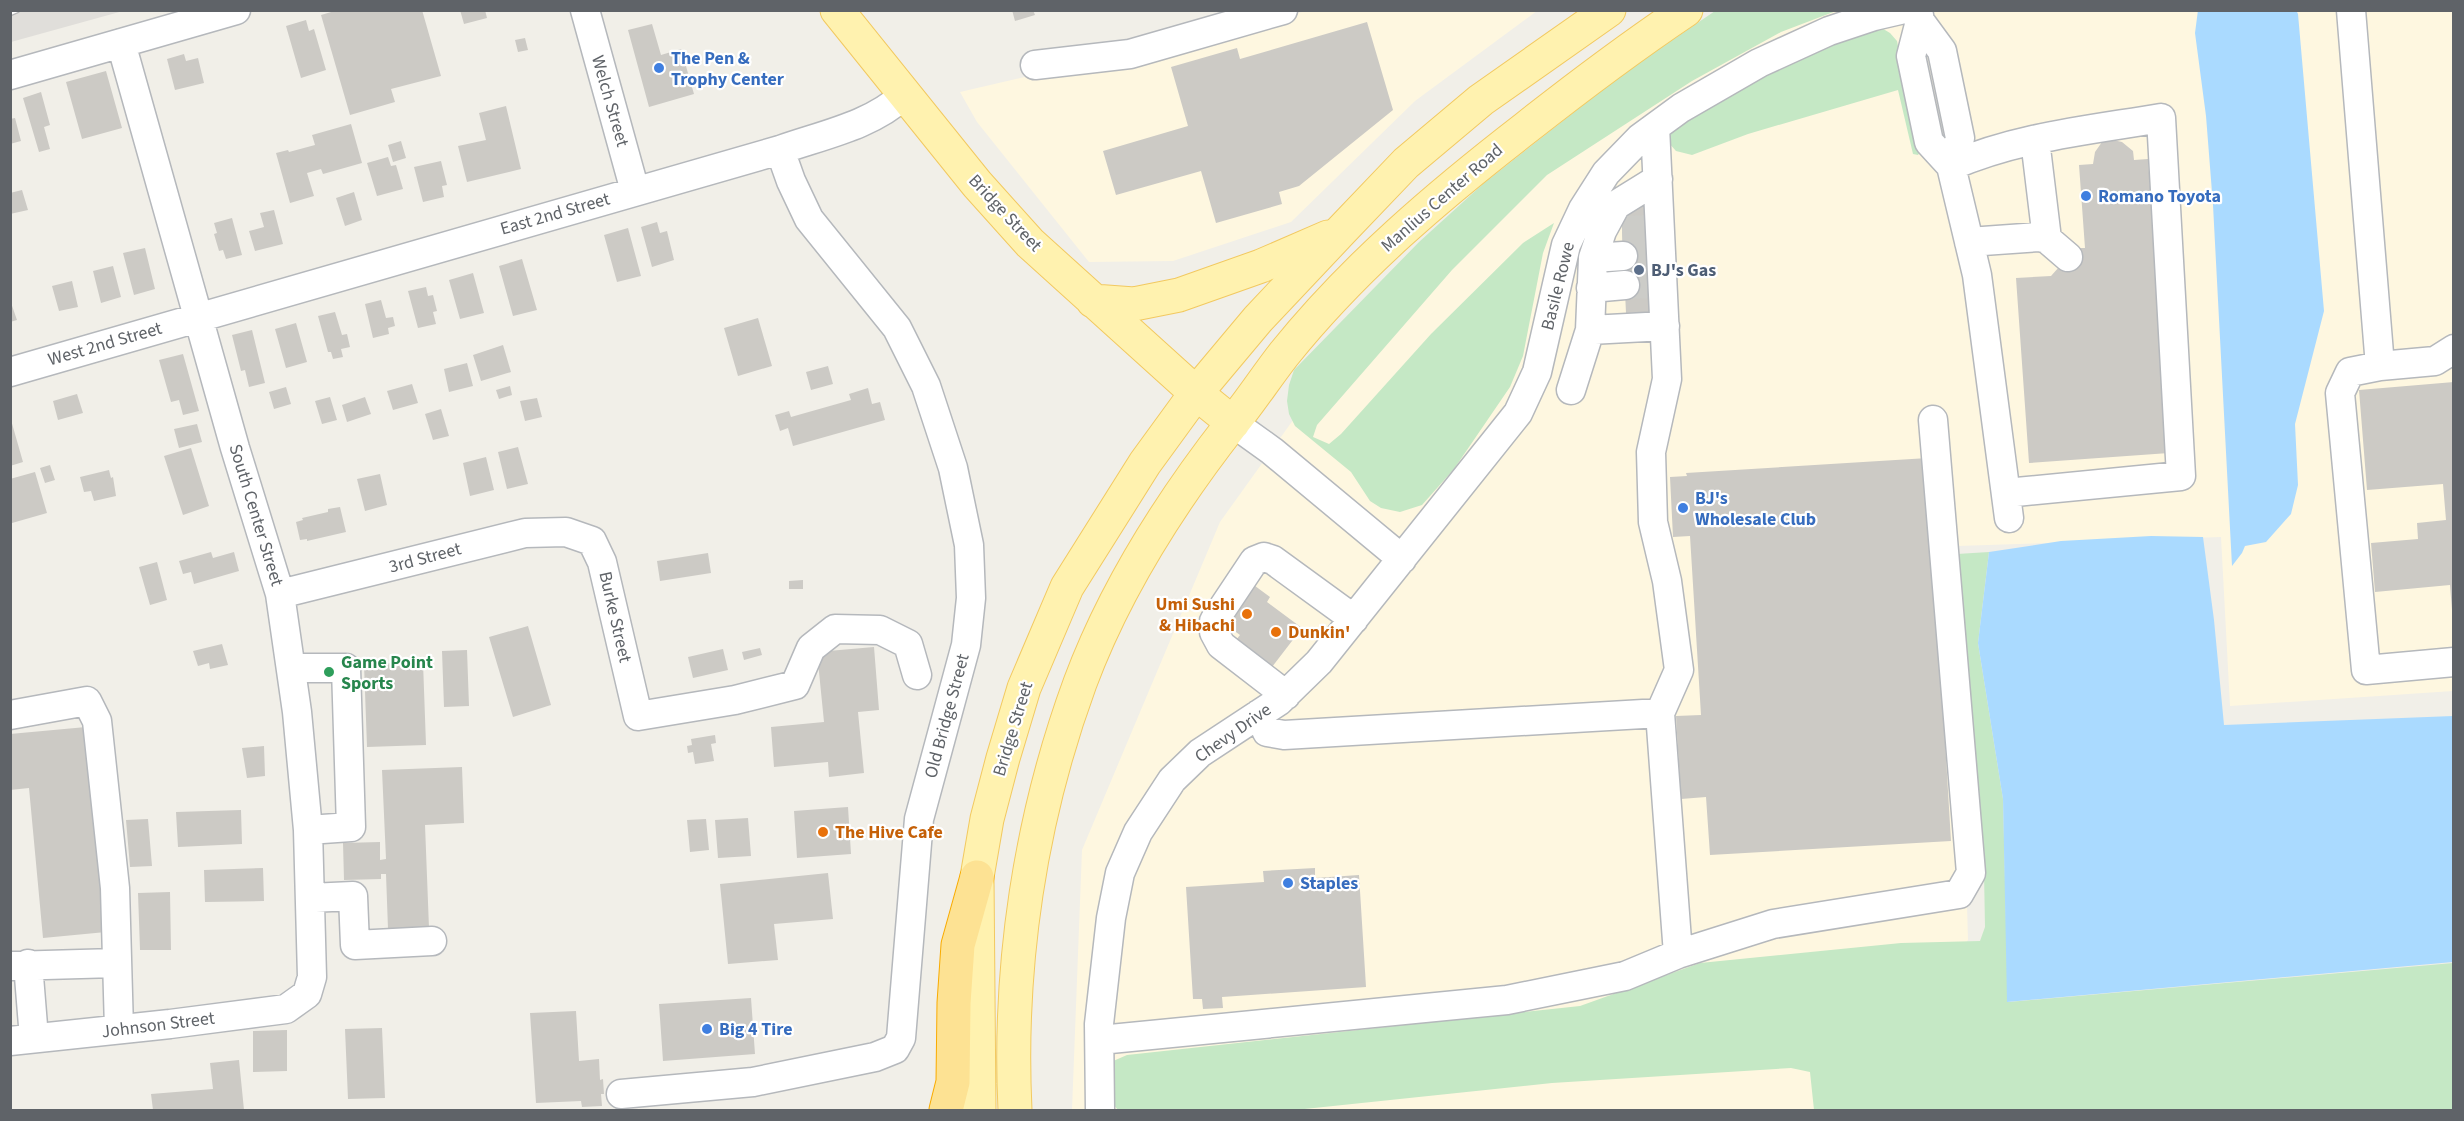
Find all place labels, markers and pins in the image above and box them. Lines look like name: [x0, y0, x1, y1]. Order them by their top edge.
place label: The Pen & Trophy Center: [671, 46, 785, 92]
marker: The Pen & Trophy Center: [652, 61, 666, 75]
place label: Romano Toyota: [2098, 184, 2221, 209]
marker: Romano Toyota: [2079, 189, 2093, 203]
place label: BJ's Gas: [1651, 258, 1716, 283]
marker: BJ's Gas: [1632, 263, 1646, 277]
place label: BJ's Wholesale Club: [1695, 486, 1816, 532]
marker: BJ's Wholesale Club: [1676, 501, 1690, 515]
place label: Umi Sushi & Hibachi: [1156, 592, 1235, 638]
marker: Umi Sushi & Hibachi: [1240, 607, 1254, 621]
place label: Dunkin': [1288, 620, 1350, 645]
marker: Dunkin': [1269, 625, 1283, 639]
place label: Game Point Sports: [341, 650, 433, 696]
marker: Game Point Sports: [322, 665, 336, 679]
place label: The Hive Cafe: [835, 820, 943, 845]
marker: The Hive Cafe: [816, 825, 830, 839]
place label: Staples: [1300, 871, 1358, 896]
marker: Staples: [1281, 876, 1295, 890]
place label: Big 4 Tire: [719, 1017, 792, 1042]
marker: Big 4 Tire: [700, 1022, 714, 1036]

